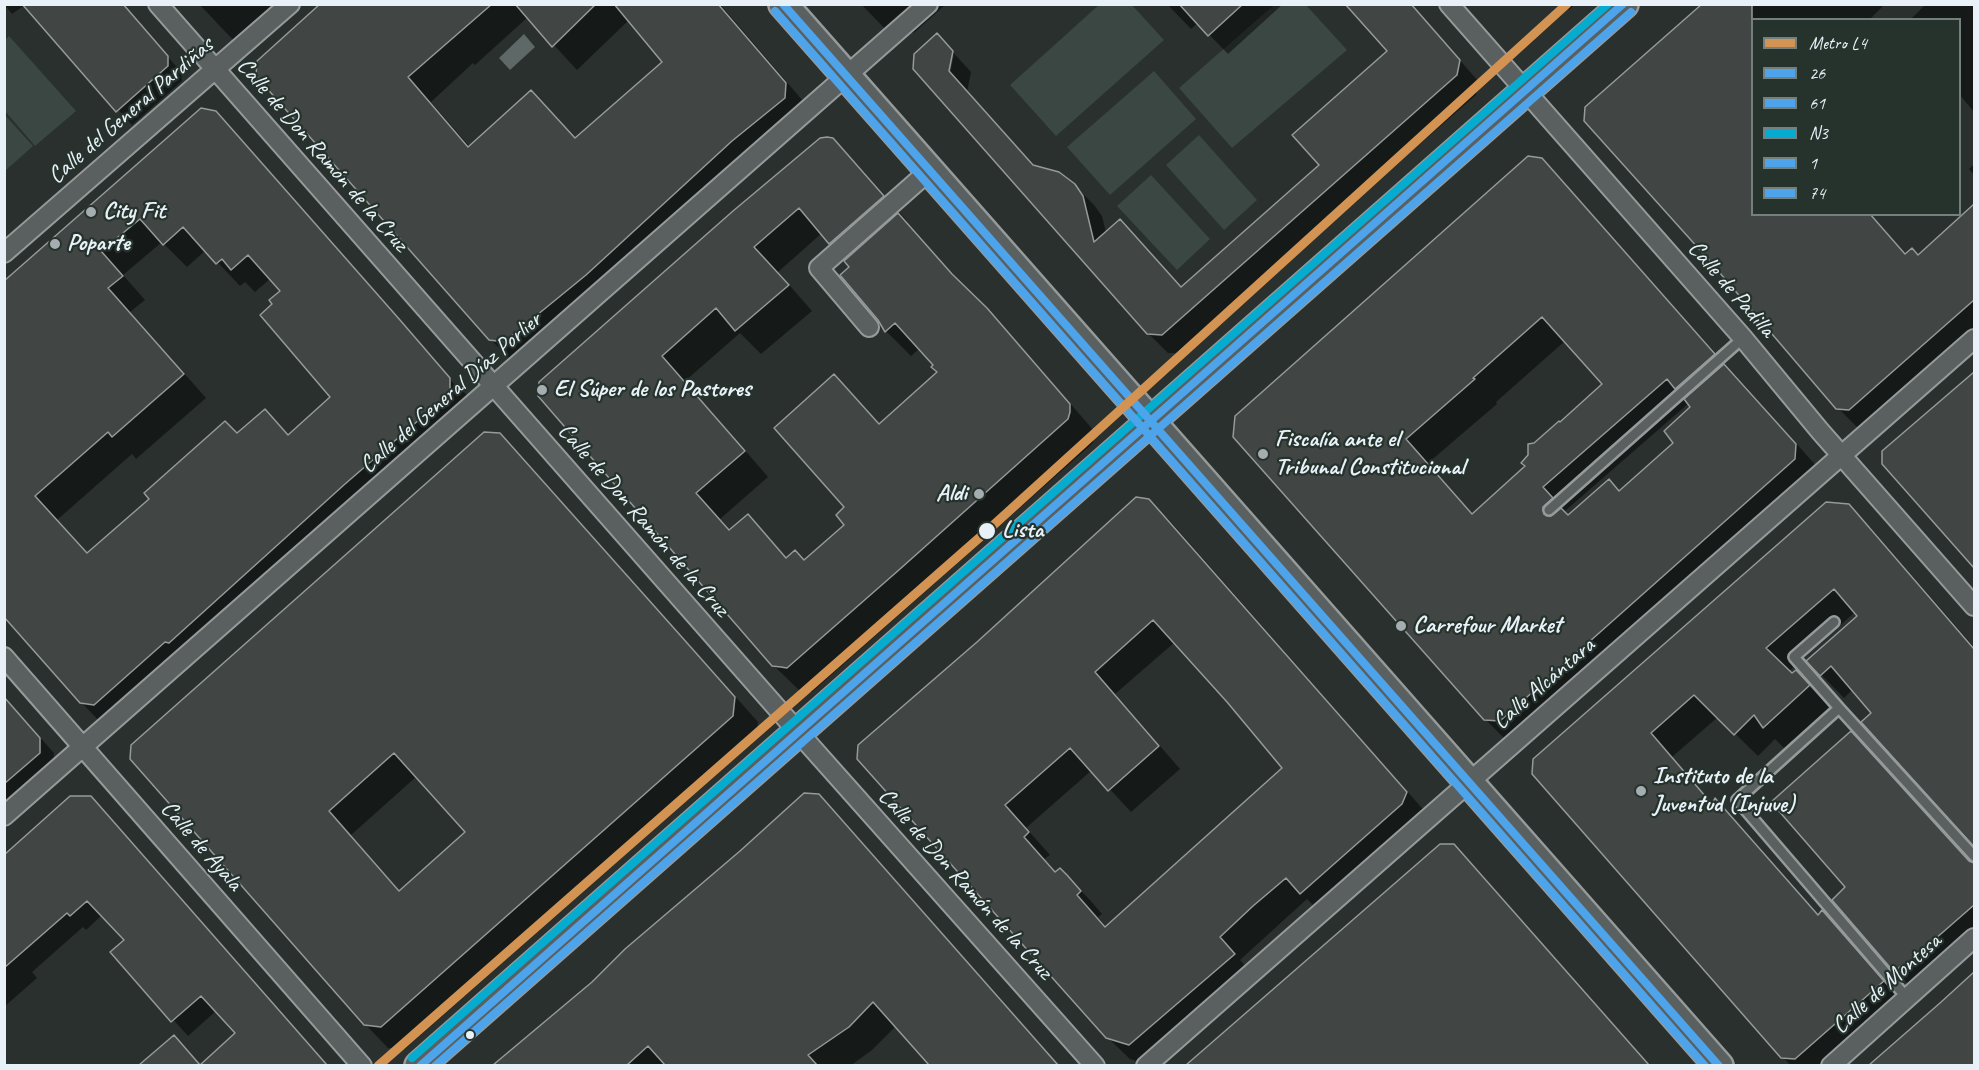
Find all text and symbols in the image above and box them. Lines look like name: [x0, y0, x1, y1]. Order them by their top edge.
legend: [1751, 18, 1961, 216]
street label: Calle del General Pardiñas: [42, 31, 220, 191]
text: Metro L4: [1809, 32, 1867, 54]
street label: Calle de Don Ramón de la Cruz: [230, 52, 414, 258]
text: 26: [1809, 62, 1825, 84]
text: 61: [1809, 92, 1825, 114]
text: N3: [1809, 122, 1828, 144]
text: 1: [1809, 152, 1817, 174]
text: 74: [1809, 182, 1825, 204]
place label: City Fit: [103, 198, 165, 226]
marker: City Fit: [84, 205, 98, 219]
place label: Poparte: [67, 230, 130, 258]
street label: Calle de Padilla: [1681, 235, 1781, 343]
marker: Poparte: [48, 237, 62, 251]
street label: Calle del General Díaz Porlier: [354, 306, 548, 480]
place label: El Súper de los Pastores: [554, 376, 751, 404]
marker: El Súper de los Pastores: [535, 383, 549, 397]
street label: Calle de Don Ramón de la Cruz: [551, 417, 735, 623]
place label: Fiscalía ante el Tribunal Constitucional: [1275, 426, 1465, 482]
marker: Fiscalía ante el Tribunal Constitucional: [1256, 447, 1270, 461]
place label: Aldi: [936, 480, 967, 508]
marker: Aldi: [972, 487, 986, 501]
place label: Lista: [1002, 517, 1043, 545]
marker: Lista: [977, 521, 997, 541]
place label: Carrefour Market: [1413, 612, 1561, 640]
marker: Carrefour Market: [1394, 619, 1408, 633]
street label: Calle Alcántara: [1487, 632, 1601, 736]
place label: Instituto de la Juventud (Injuve): [1653, 763, 1795, 819]
street label: Calle de Don Ramón de la Cruz: [872, 783, 1058, 985]
marker: Instituto de la Juventud (Injuve): [1634, 784, 1648, 798]
street label: Calle de Ayala: [154, 795, 248, 897]
street label: Calle de Montesa: [1826, 927, 1948, 1041]
unlabelled marker: [464, 1029, 476, 1041]

